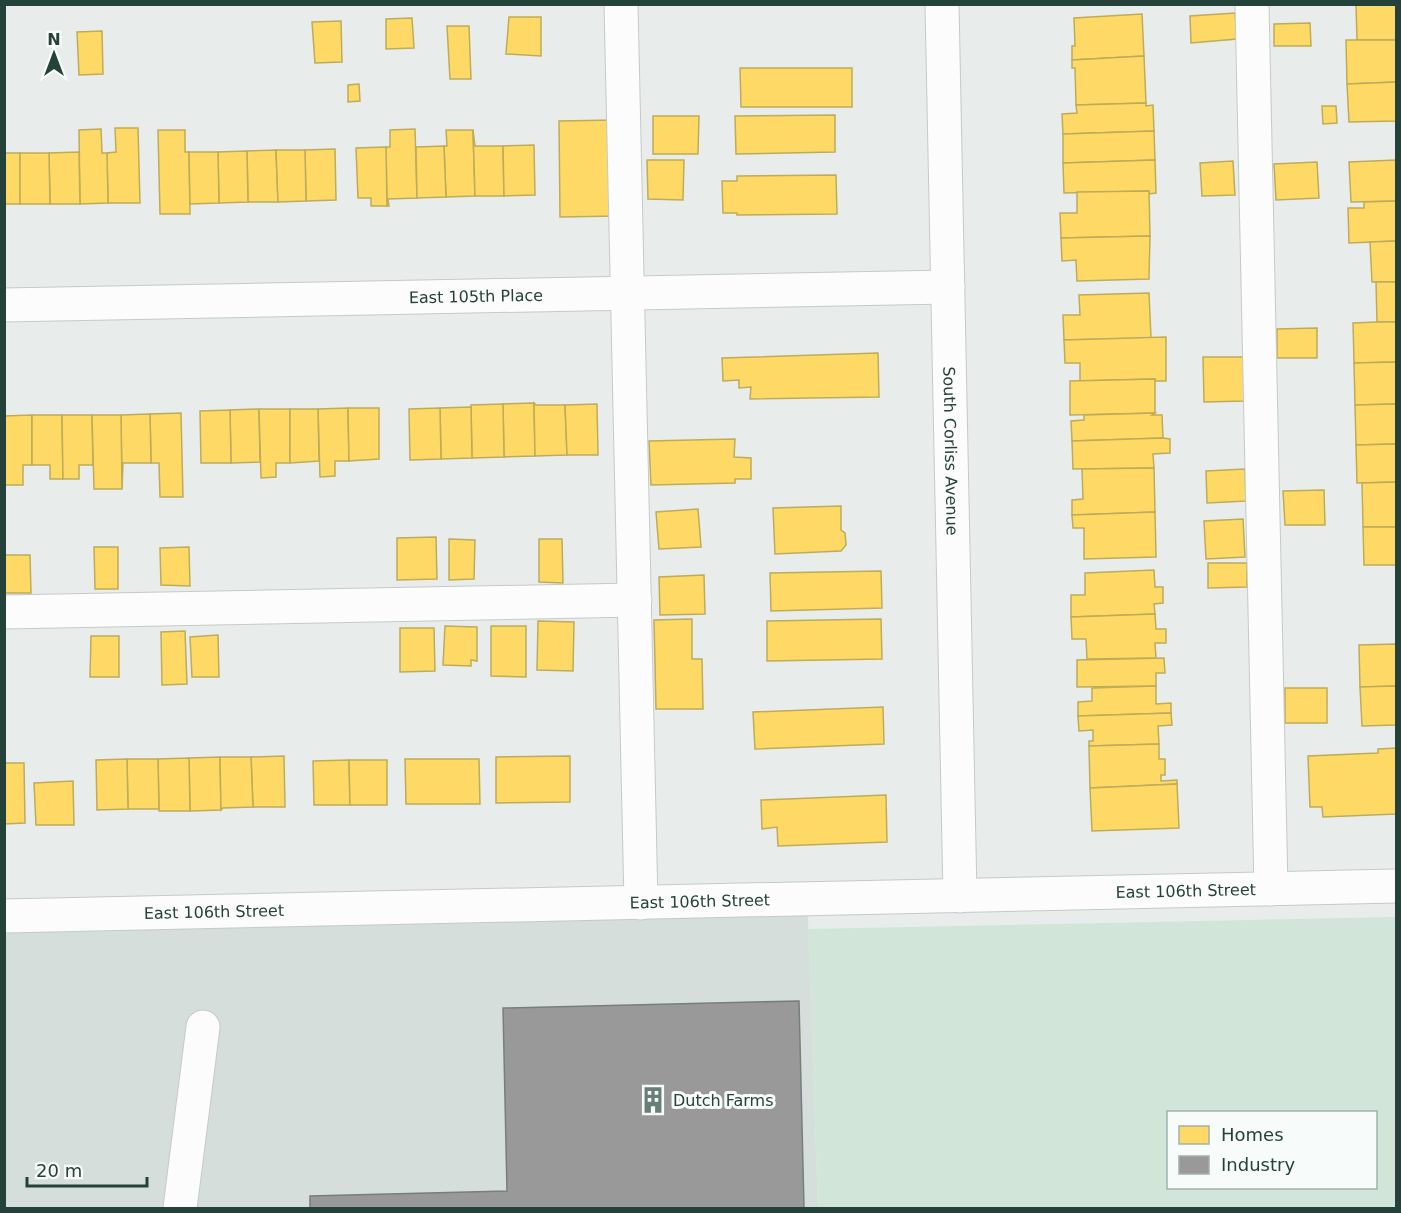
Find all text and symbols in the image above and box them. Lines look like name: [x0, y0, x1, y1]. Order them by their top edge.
north arrow: [24, 24, 84, 84]
text: N: [47, 30, 61, 49]
street label: East 105th Place: [409, 285, 543, 307]
street label: South Corliss Avenue: [940, 366, 962, 536]
street label: East 106th Street: [1115, 880, 1256, 902]
street label: East 106th Street: [629, 890, 770, 912]
street label: East 106th Street: [144, 900, 284, 922]
building icon: Dutch Farms: [638, 1085, 668, 1115]
place label: Dutch Farms: [673, 1091, 774, 1110]
legend: [1167, 1111, 1377, 1189]
text: Homes: [1221, 1124, 1284, 1145]
scale bar: [27, 1150, 147, 1188]
text: Industry: [1221, 1154, 1295, 1175]
text: 20 m: [36, 1160, 82, 1181]

